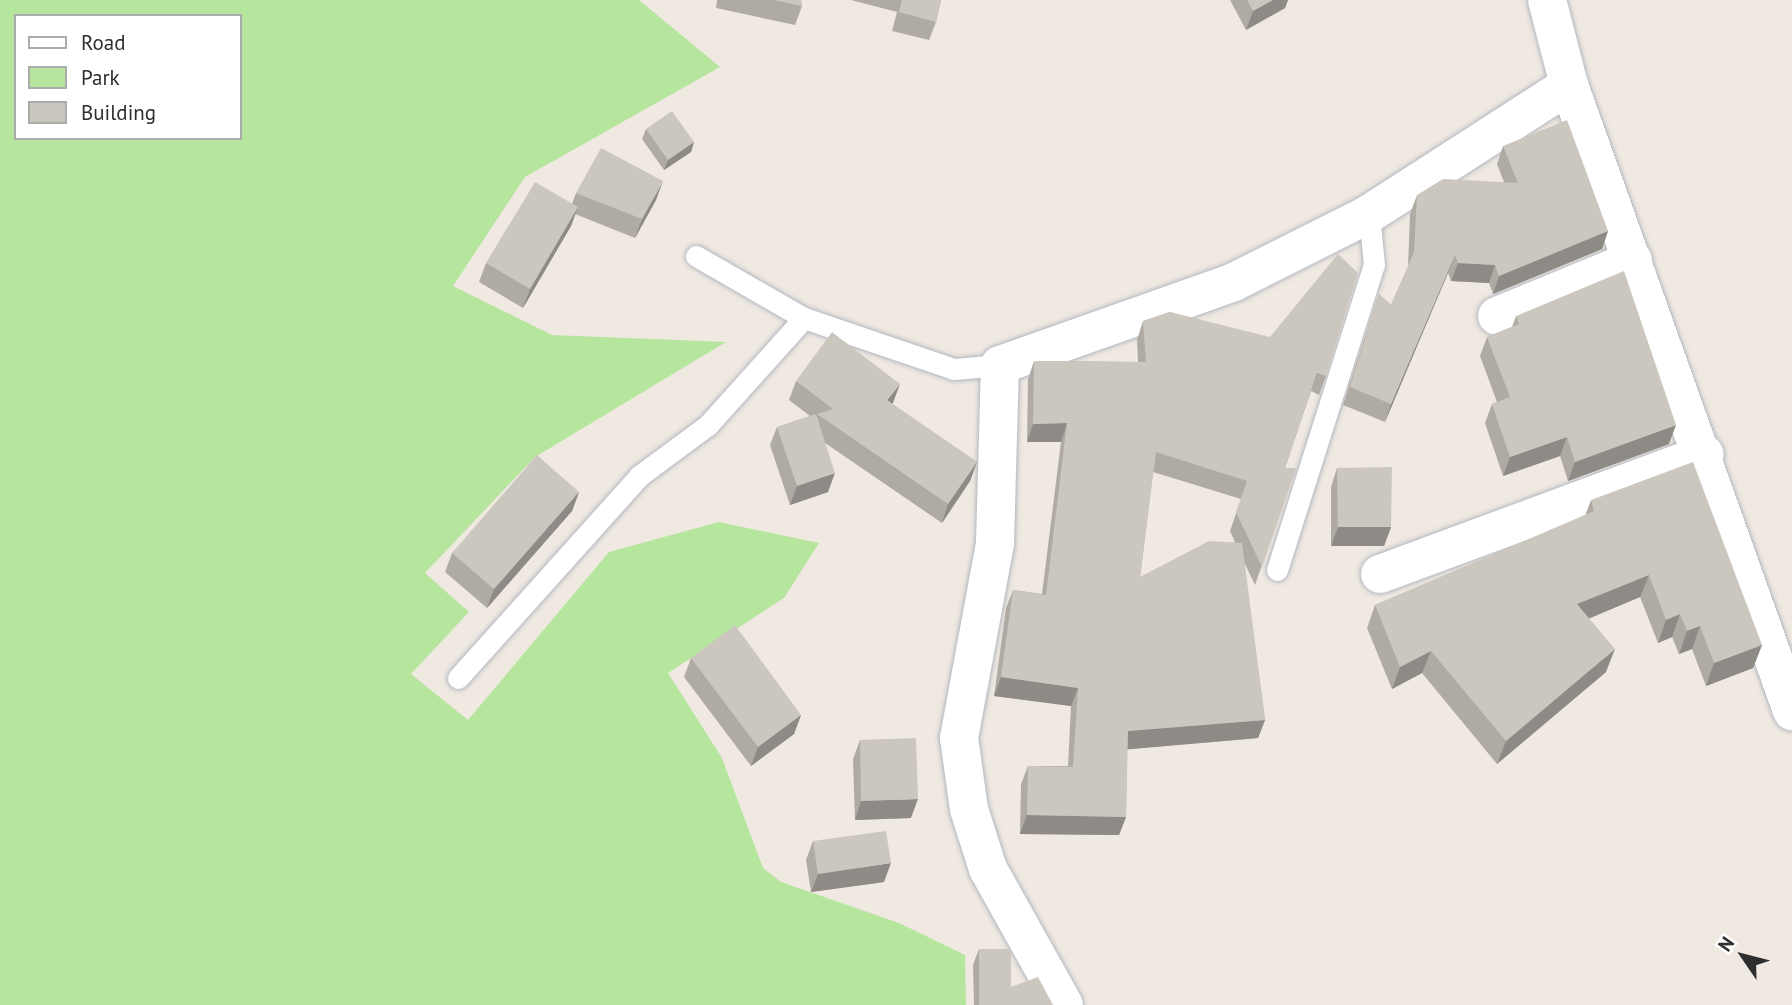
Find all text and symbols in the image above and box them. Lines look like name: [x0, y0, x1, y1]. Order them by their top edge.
legend: [14, 14, 242, 140]
text: Road: [81, 29, 125, 56]
text: Park: [81, 64, 120, 91]
text: Building: [81, 99, 156, 126]
north arrow: [1708, 921, 1778, 991]
text: N: [1712, 932, 1739, 956]

